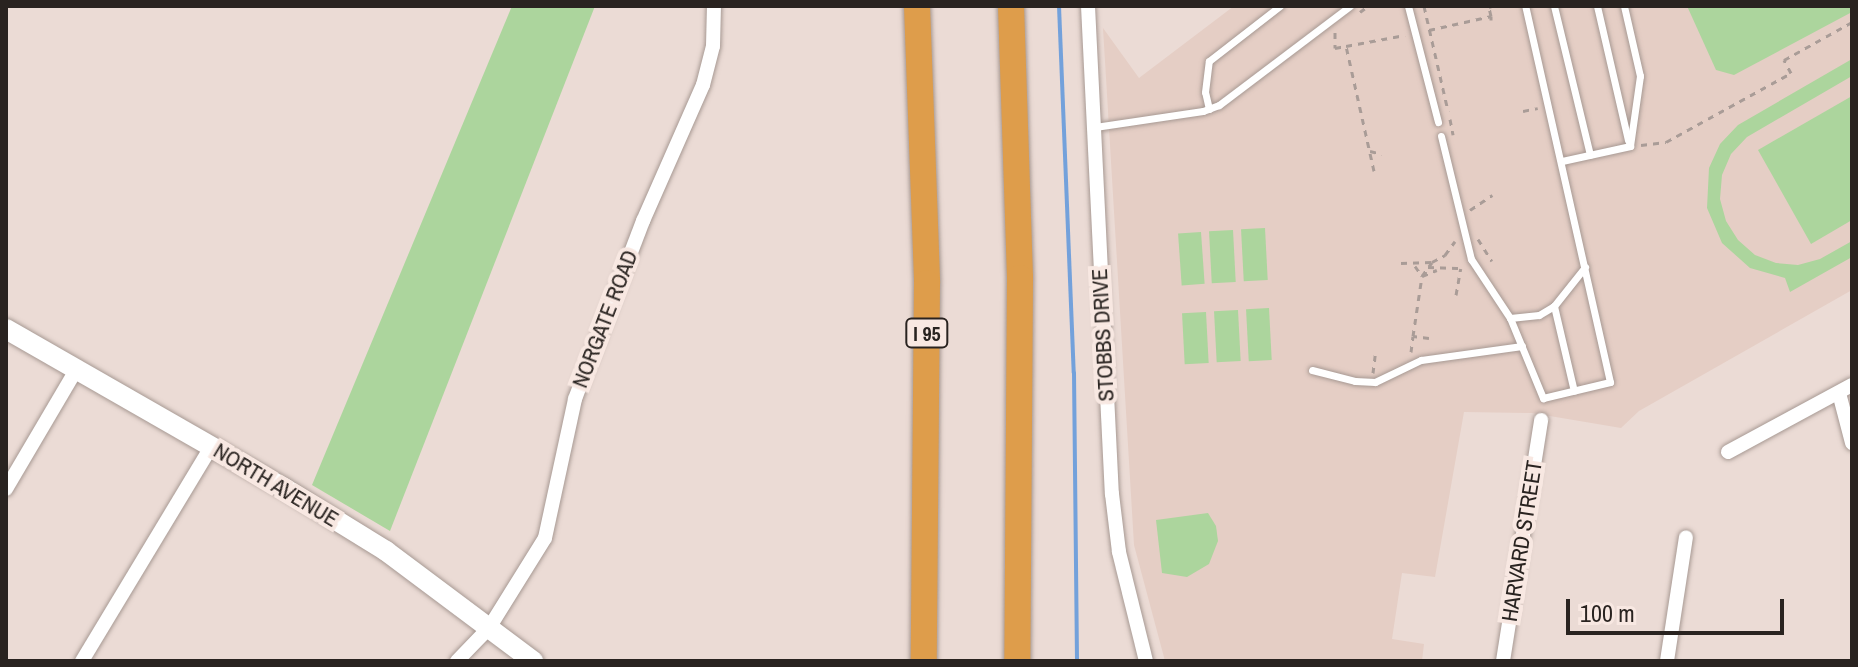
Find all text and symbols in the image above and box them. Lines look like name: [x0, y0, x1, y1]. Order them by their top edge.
street label: NORGATE ROAD: [567, 247, 643, 391]
street label: STOBBS DRIVE: [1086, 268, 1120, 402]
road number: I 95: [905, 317, 949, 349]
street label: NORTH AVENUE: [208, 437, 344, 533]
street label: HARVARD STREET: [1496, 459, 1548, 623]
scale bar: [1570, 583, 1788, 633]
text: 100 m: [1580, 597, 1635, 629]

